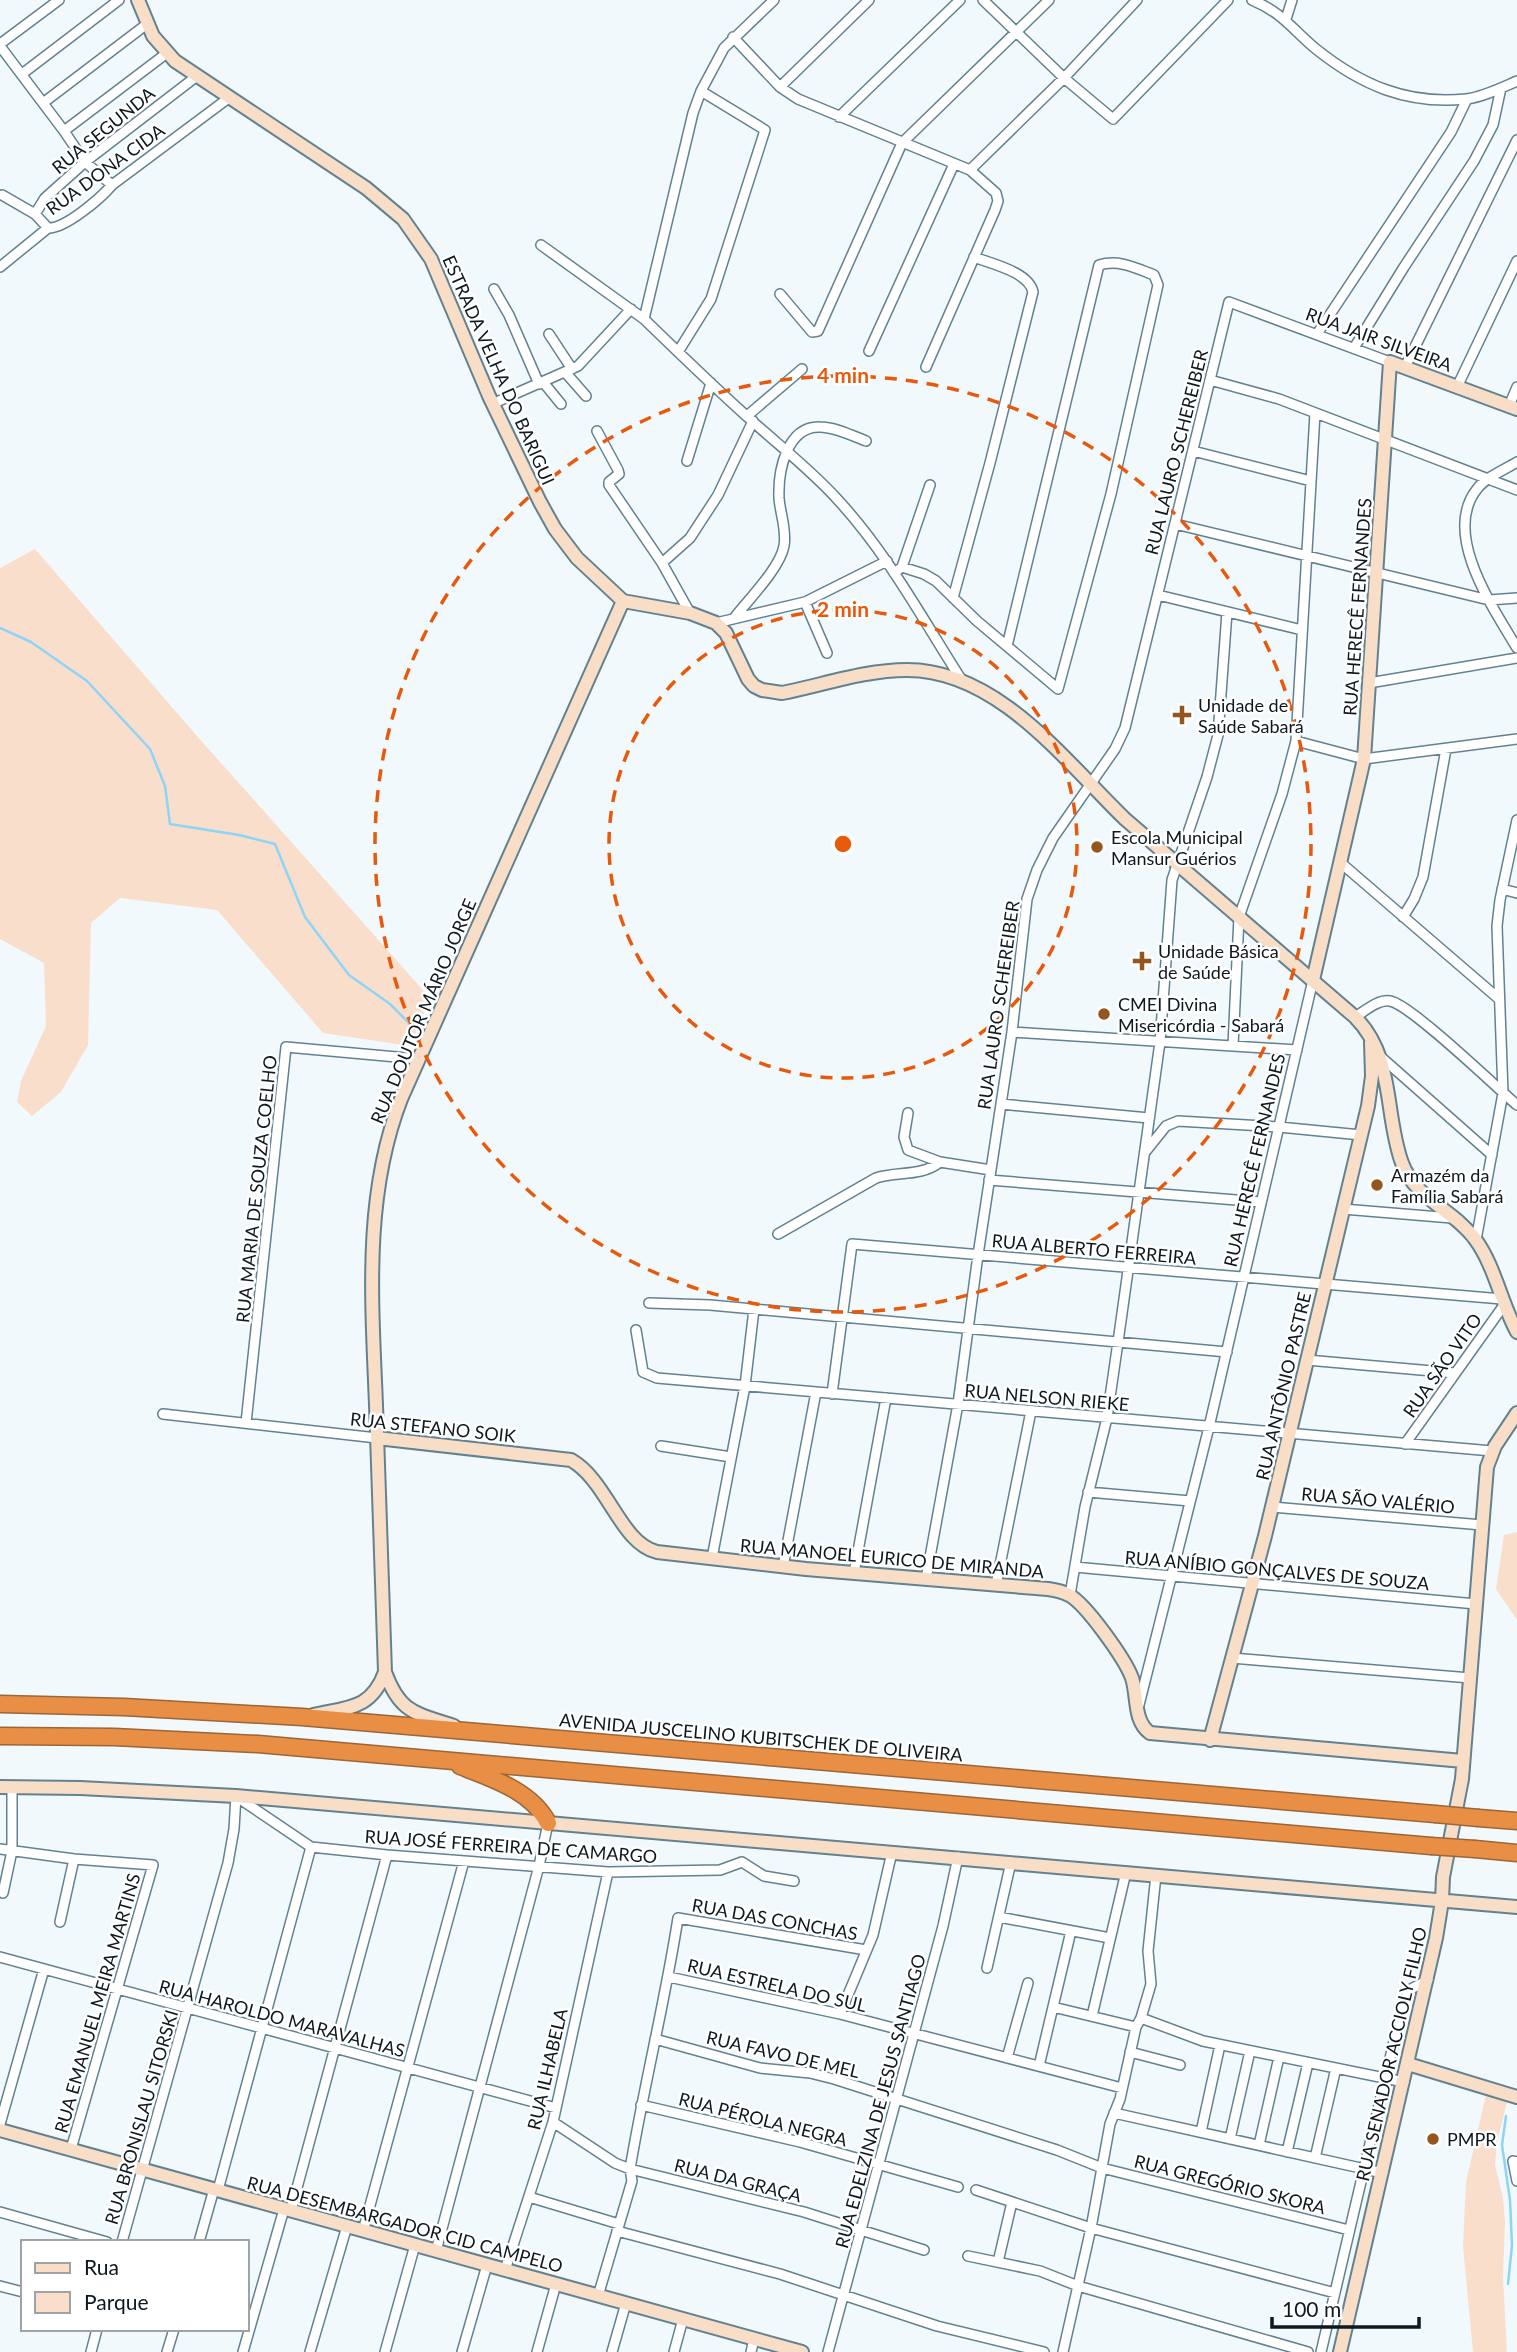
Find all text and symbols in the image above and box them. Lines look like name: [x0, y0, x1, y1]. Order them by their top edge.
street label: RUA SEGUNDA: [47, 81, 159, 178]
street label: RUA DONA CIDA: [42, 118, 169, 219]
street label: ESTRADA VELHA DO BARIGUI: [438, 252, 560, 488]
street label: RUA JAIR SILVEIRA: [1303, 302, 1456, 376]
street label: RUA LAURO SCHEREIBER: [1140, 346, 1212, 557]
text: 4 min: [817, 362, 869, 387]
street label: RUA HERECÊ FERNANDES: [1338, 497, 1376, 717]
text: 2 min: [817, 596, 869, 621]
place label: Unidade de Saúde Sabará: [1198, 694, 1304, 737]
marker: Unidade de Saúde Sabará: [1172, 705, 1192, 725]
place label: Escola Municipal Mansur Guérios: [1111, 826, 1243, 869]
centre of rings: [831, 832, 855, 856]
marker: Escola Municipal Mansur Guérios: [1089, 839, 1105, 855]
street label: RUA DOUTOR MÁRIO JORGE: [366, 895, 480, 1127]
street label: RUA LAURO SCHEREIBER: [972, 898, 1024, 1111]
place label: Unidade Básica de Saúde: [1158, 940, 1279, 983]
marker: Unidade Básica de Saúde: [1132, 951, 1152, 971]
place label: CMEI Divina Misericórdia - Sabará: [1118, 993, 1284, 1036]
marker: CMEI Divina Misericórdia - Sabará: [1096, 1006, 1112, 1022]
street label: RUA HERECÊ FERNANDES: [1219, 1051, 1289, 1269]
street label: RUA MARIA DE SOUZA COELHO: [231, 1054, 281, 1324]
place label: Armazém da Família Sabará: [1391, 1164, 1503, 1207]
marker: Armazém da Família Sabará: [1369, 1177, 1385, 1193]
street label: RUA ALBERTO FERREIRA: [991, 1229, 1198, 1269]
street label: RUA ANTÔNIO PASTRE: [1251, 1290, 1315, 1482]
street label: RUA SÃO VITO: [1398, 1309, 1486, 1421]
street label: RUA NELSON RIEKE: [964, 1379, 1130, 1415]
street label: RUA STEFANO SOIK: [349, 1407, 517, 1447]
street label: RUA SÃO VALÉRIO: [1300, 1482, 1456, 1518]
street label: RUA MANOEL EURICO DE MIRANDA: [739, 1534, 1046, 1582]
street label: RUA ANÍBIO GONÇALVES DE SOUZA: [1124, 1546, 1431, 1594]
street label: AVENIDA JUSCELINO KUBITSCHEK DE OLIVEIRA: [558, 1708, 964, 1766]
street label: RUA JOSÉ FERREIRA DE CAMARGO: [364, 1825, 658, 1867]
street label: RUA EMANUEL MEIRA MARTINS: [49, 1871, 145, 2135]
street label: RUA DAS CONCHAS: [690, 1894, 860, 1944]
street label: RUA SENADOR ACCIOLY FILHO: [1351, 1925, 1431, 2183]
street label: RUA EDELZINA DE JESUS SANTIAGO: [830, 1951, 930, 2251]
street label: RUA ESTRELA DO SUL: [685, 1954, 869, 2016]
street label: RUA HAROLDO MARAVALHAS: [157, 1975, 407, 2061]
street label: RUA ILHABELA: [522, 2005, 572, 2132]
street label: RUA BRONISLAU SITORSKI: [100, 2007, 182, 2227]
street label: RUA FAVO DE MEL: [704, 2026, 862, 2082]
street label: RUA PÉROLA NEGRA: [676, 2087, 850, 2151]
place label: PMPR: [1447, 2128, 1497, 2150]
marker: PMPR: [1425, 2131, 1441, 2147]
street label: RUA GREGÓRIO SKORA: [1132, 2150, 1329, 2219]
street label: RUA DA GRAÇA: [672, 2154, 805, 2207]
street label: RUA DESEMBARGADOR CID CAMPELO: [245, 2171, 565, 2277]
legend: [21, 2240, 248, 2331]
text: Rua: [84, 2254, 119, 2279]
scale bar: [1272, 2286, 1419, 2330]
text: Parque: [84, 2289, 149, 2314]
text: 100 m: [1282, 2296, 1341, 2321]

